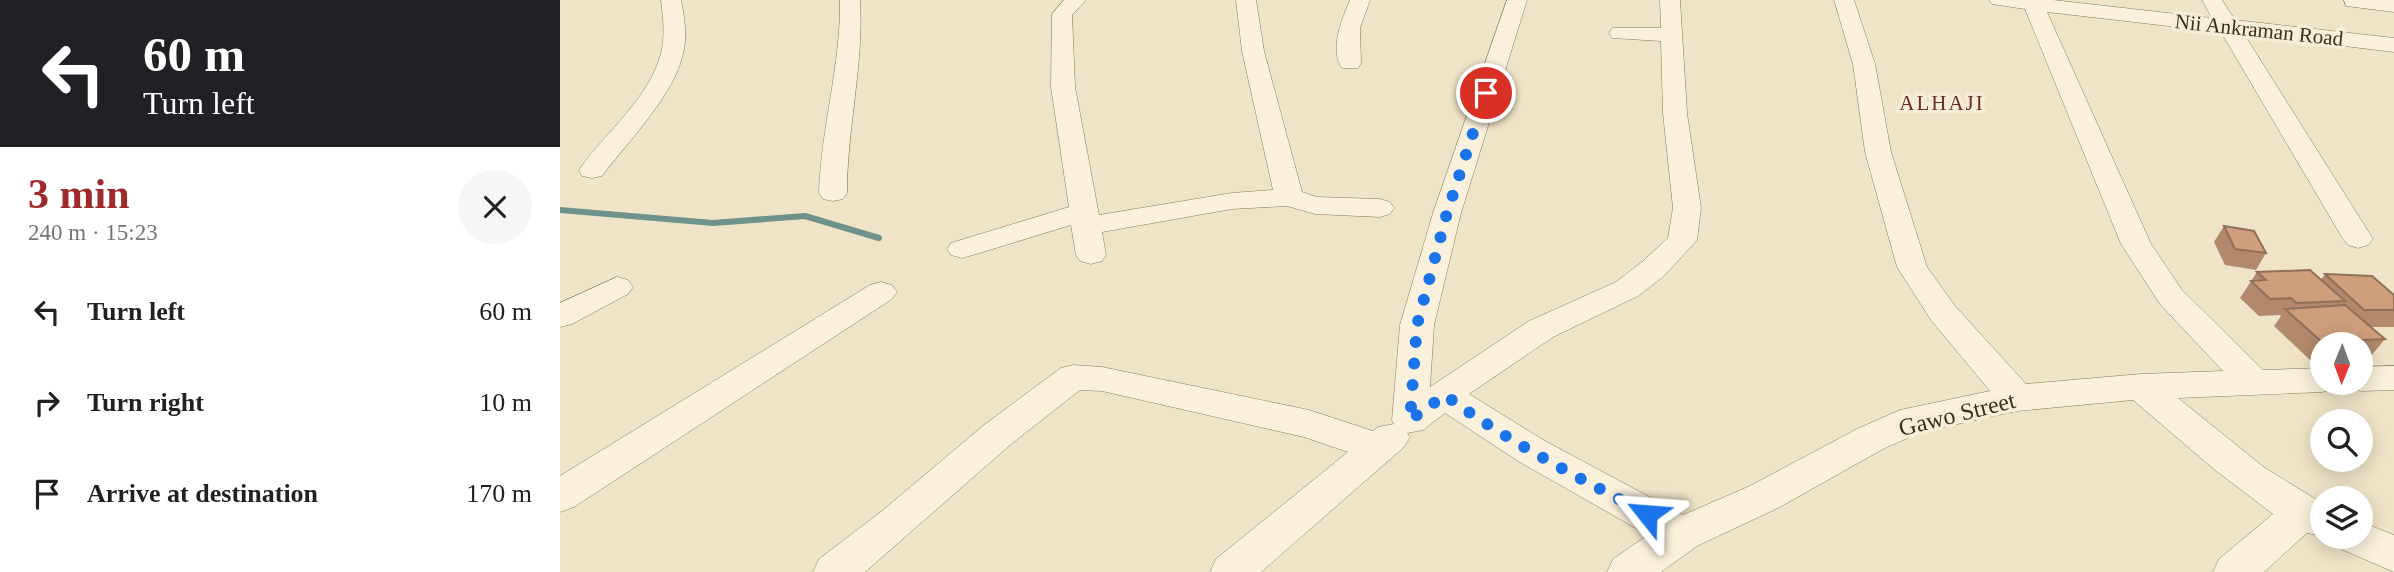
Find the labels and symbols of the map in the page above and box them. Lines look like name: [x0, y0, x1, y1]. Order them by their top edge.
street label: Nii Ankraman Road: [2174, 9, 2345, 51]
pin: [1456, 63, 1516, 123]
district label: ALHAJI: [1899, 91, 1985, 115]
north arrow: [2310, 332, 2373, 396]
street label: Gawo Street: [1896, 387, 2018, 441]
position arrow: [1610, 477, 1684, 551]

